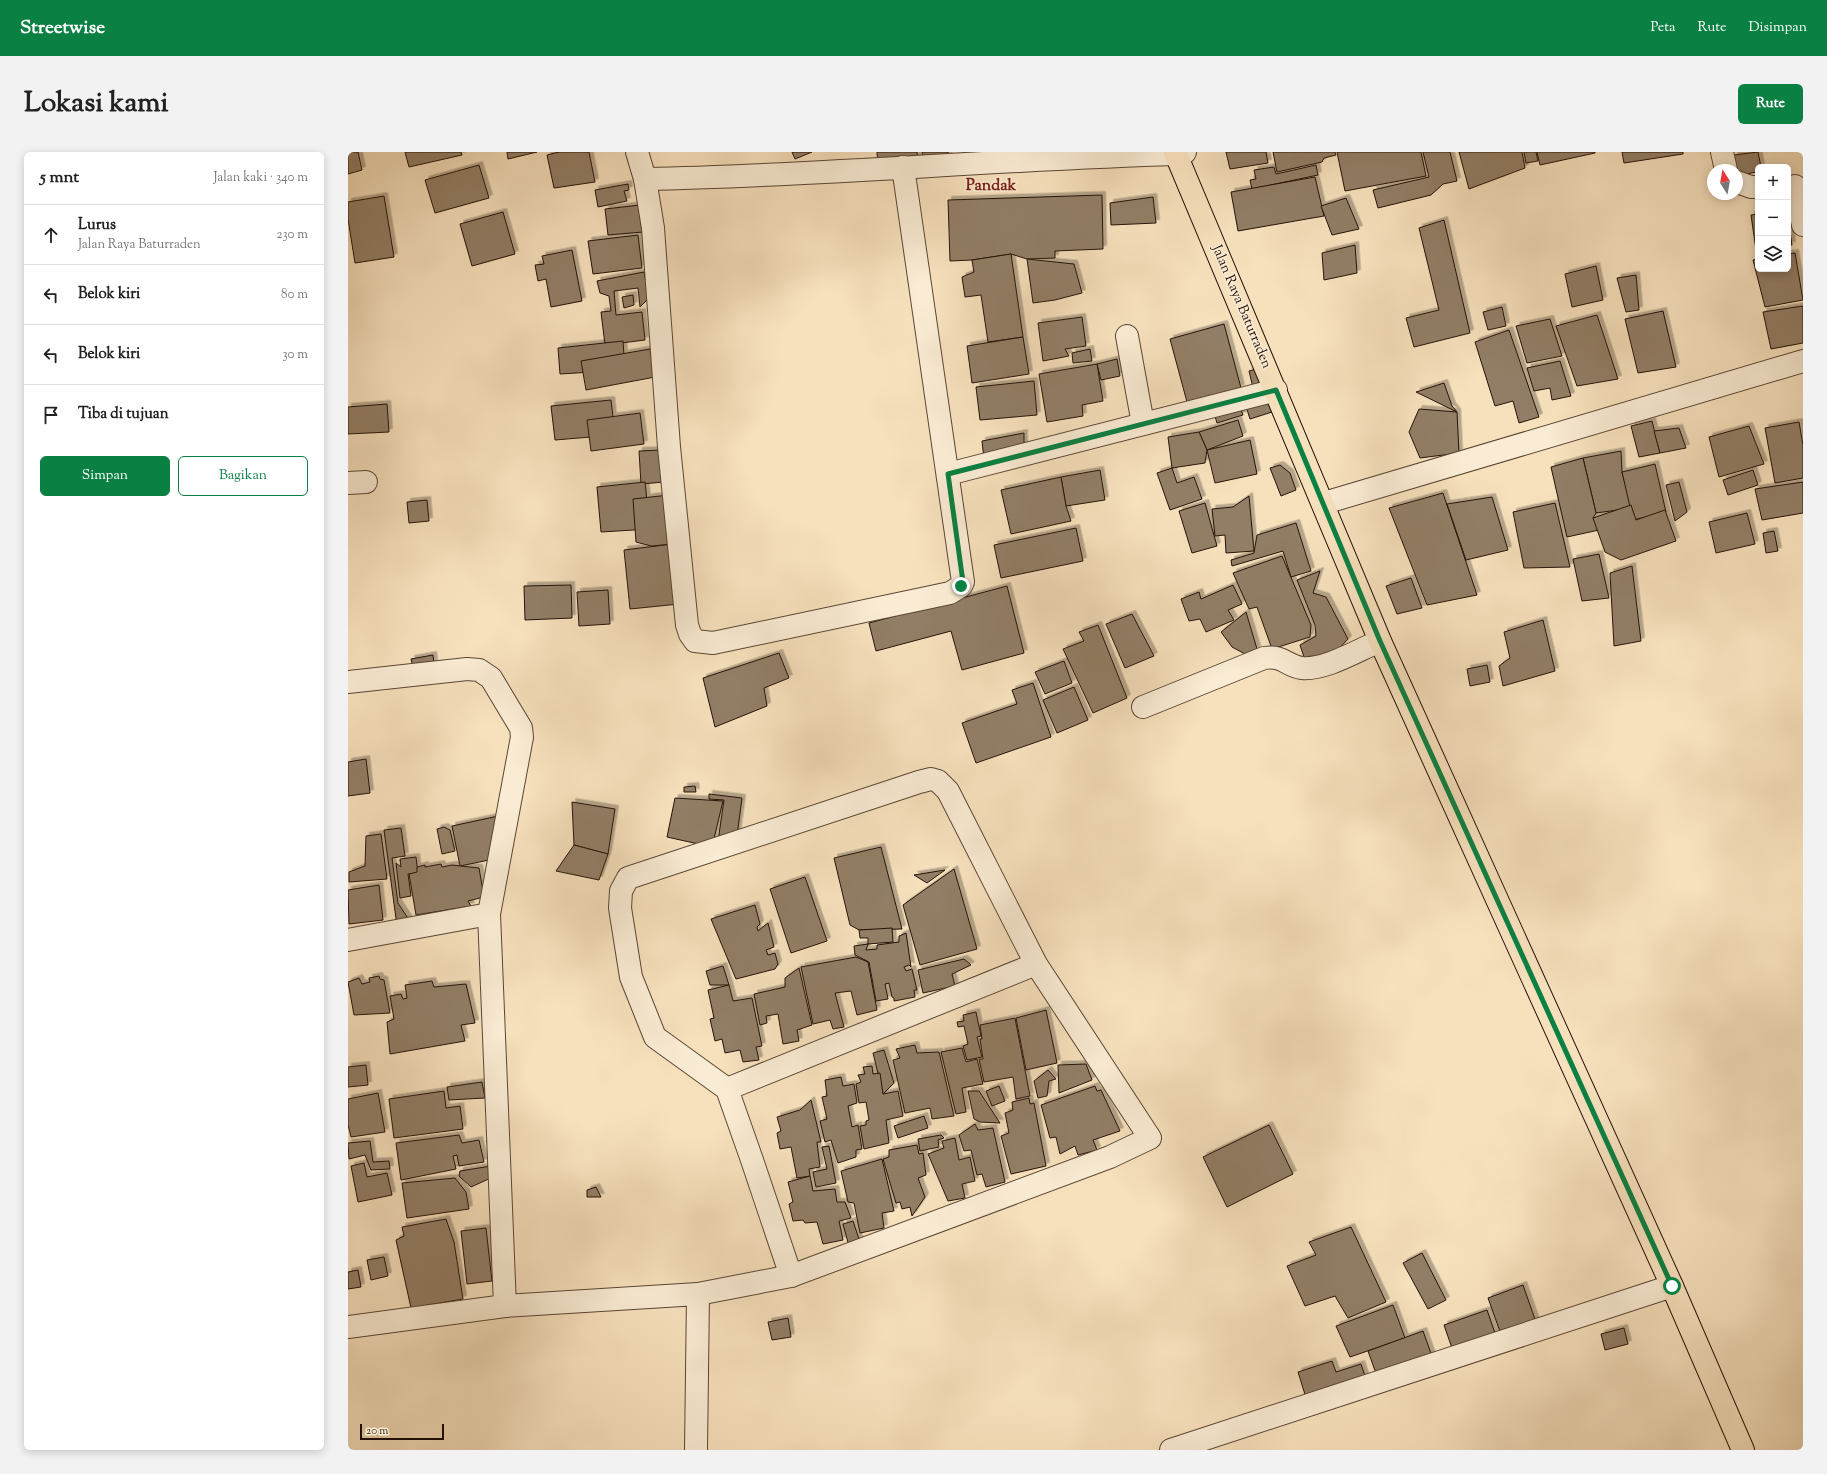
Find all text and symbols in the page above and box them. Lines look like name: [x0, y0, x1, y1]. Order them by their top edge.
text: Streetwise: [20, 15, 105, 42]
text: Peta: [1650, 18, 1675, 38]
text: Rute: [1697, 18, 1727, 38]
text: Disimpan: [1749, 18, 1807, 38]
text: Lokasi kami: [24, 84, 168, 124]
button: Rute: [1738, 84, 1803, 124]
north arrow: [1707, 164, 1743, 200]
map controls: [1755, 164, 1791, 272]
button: +: [1755, 164, 1791, 200]
text: 5 mnt: [40, 166, 79, 190]
text: Jalan kaki · 340 m: [213, 169, 308, 187]
district label: Pandak: [966, 175, 1017, 198]
button: −: [1755, 200, 1791, 236]
text: Lurus: [78, 215, 116, 236]
icon: ahead: [40, 224, 62, 246]
text: 230 m: [276, 226, 308, 244]
text: Jalan Raya Baturraden: [78, 236, 201, 254]
button: layers: [1755, 236, 1791, 272]
street label: Jalan Raya Baturraden: [1206, 241, 1276, 372]
icon: left: [40, 284, 62, 306]
text: Belok kiri: [78, 284, 140, 305]
text: 80 m: [281, 286, 308, 304]
icon: left: [40, 344, 62, 366]
text: Belok kiri: [78, 344, 140, 365]
text: 30 m: [282, 346, 308, 364]
icon: arrive: [40, 404, 62, 426]
text: Tiba di tujuan: [78, 404, 169, 425]
button: Simpan: [40, 456, 170, 496]
button: Bagikan: [178, 456, 308, 496]
route end: [952, 577, 970, 595]
route start: [1663, 1277, 1681, 1295]
scale bar: [360, 1422, 444, 1441]
text: 20 m: [366, 1423, 388, 1439]

